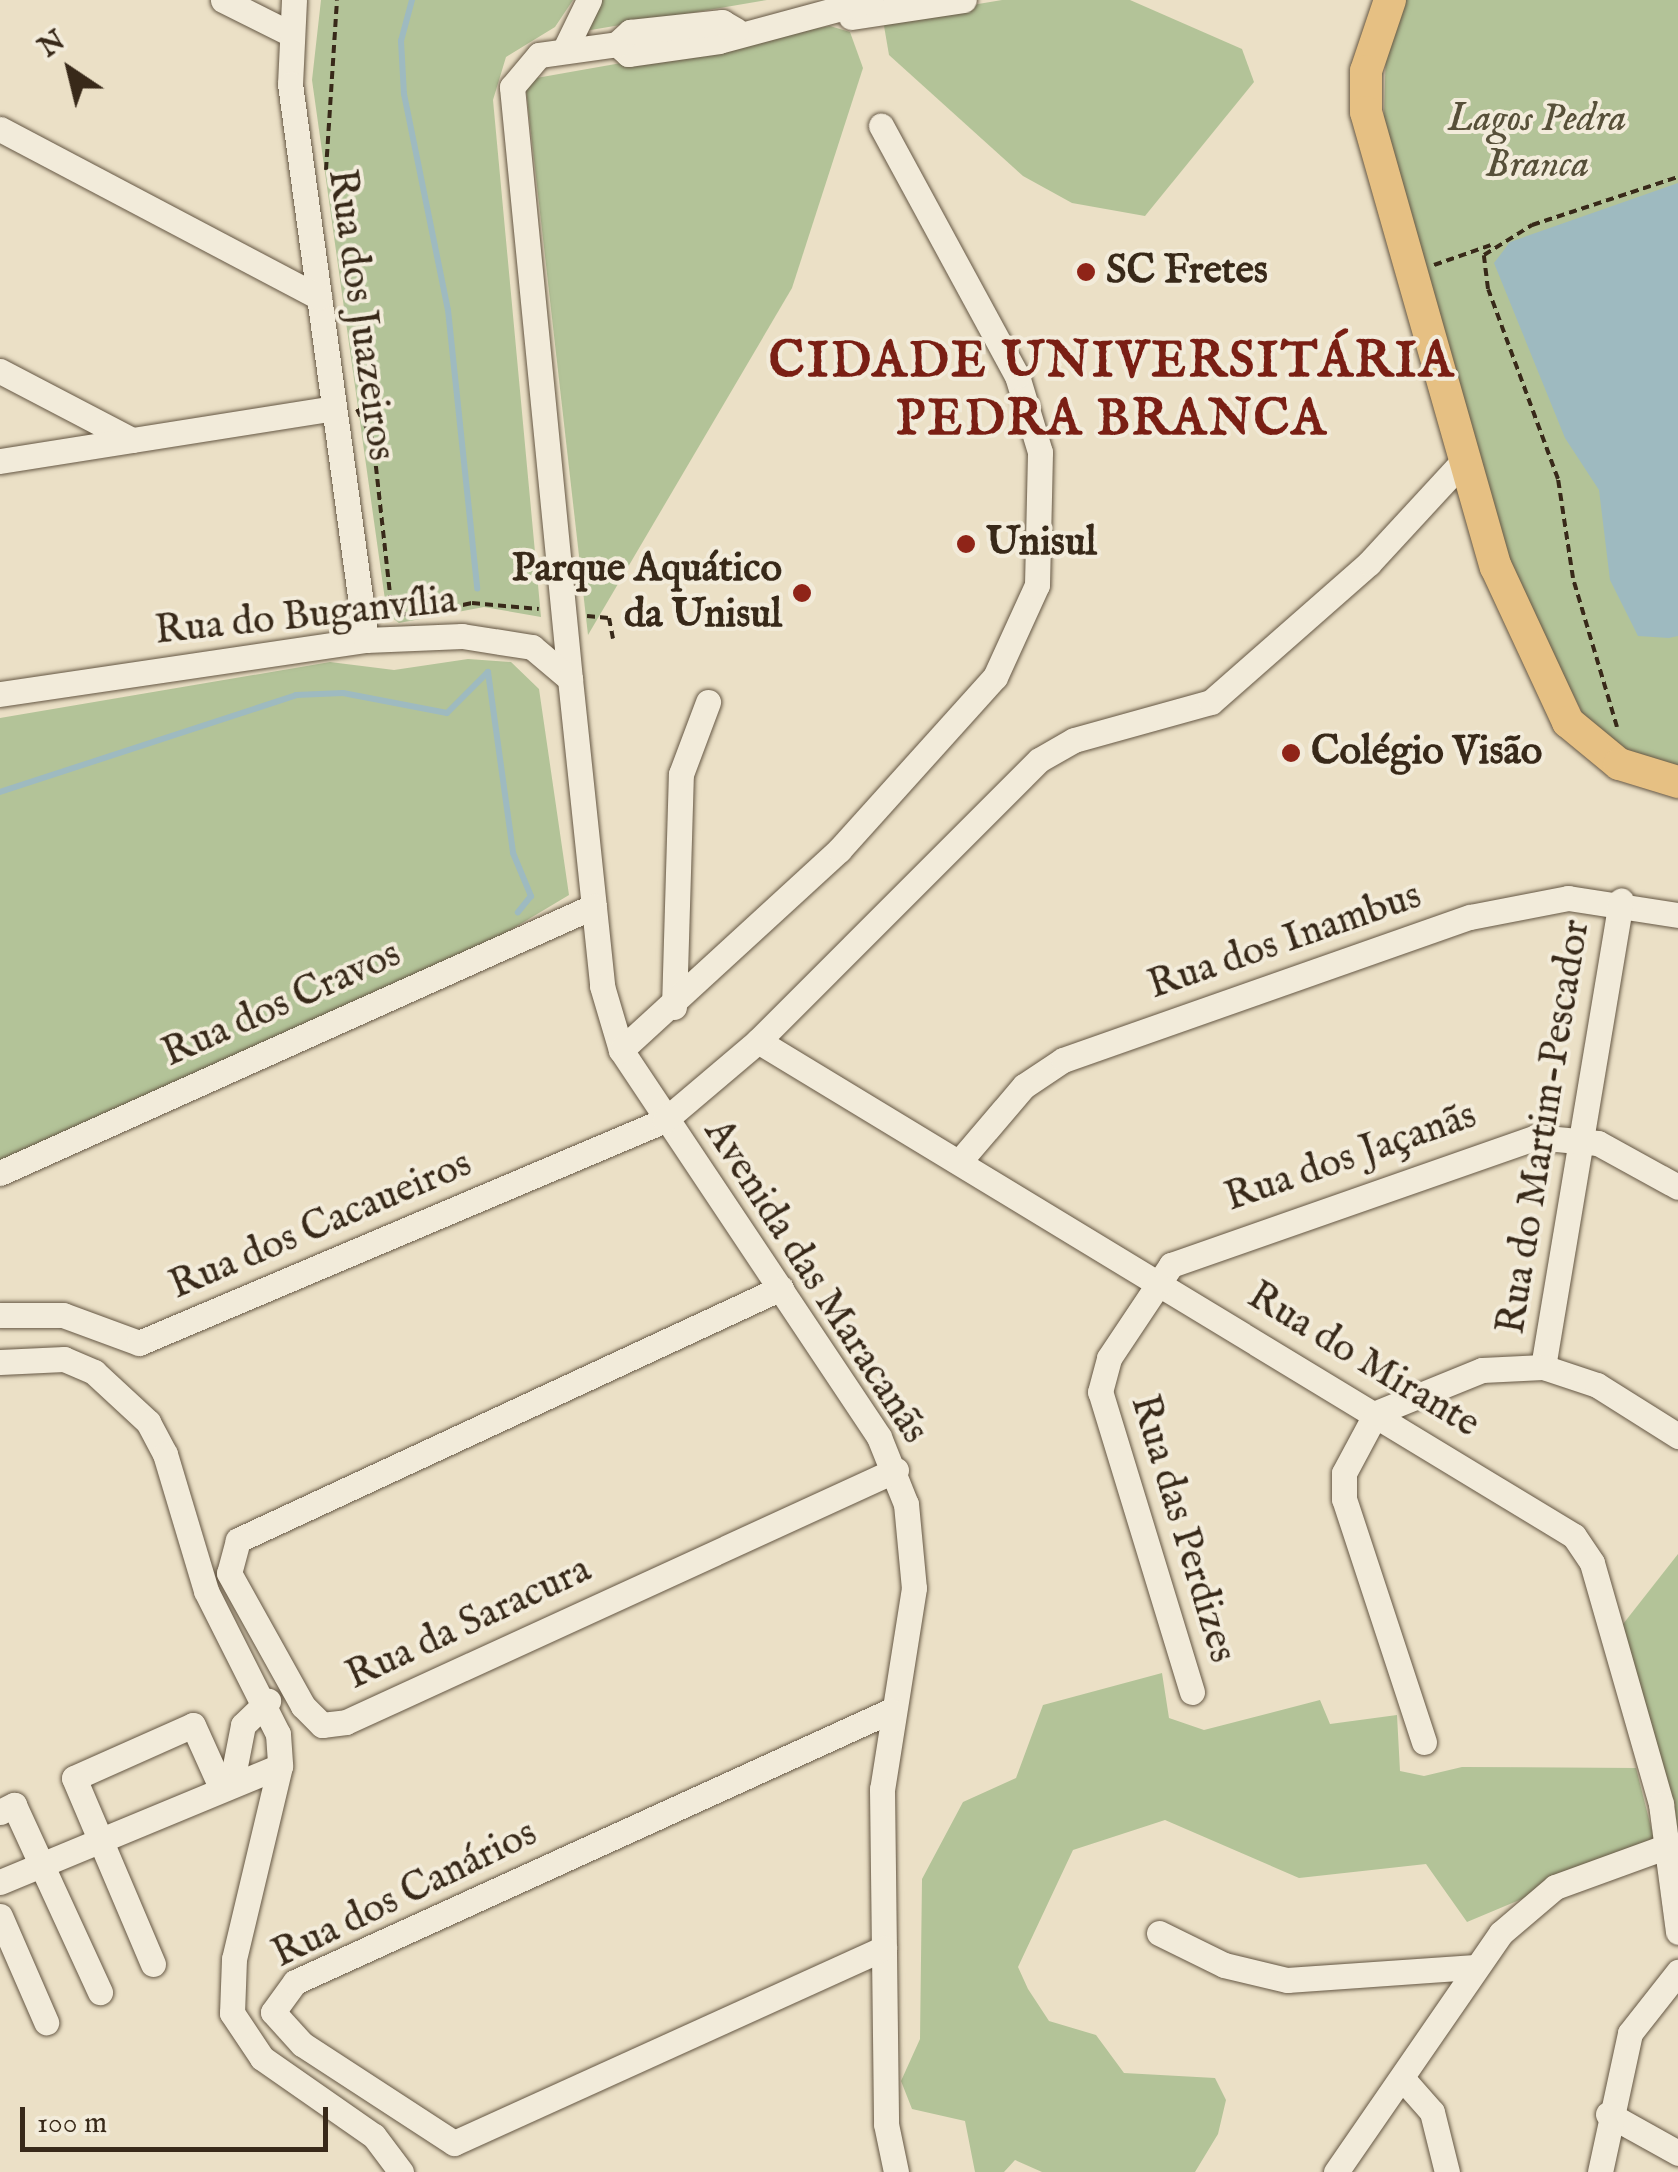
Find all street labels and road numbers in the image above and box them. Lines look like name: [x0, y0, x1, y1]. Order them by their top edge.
street label: Rua dos Juazeiros: [316, 166, 404, 464]
street label: Rua do Buganvília: [153, 577, 459, 657]
street label: Rua dos Inambus: [1142, 873, 1428, 1011]
street label: Rua do Martim-Pescador: [1489, 916, 1601, 1338]
street label: Rua dos Cravos: [155, 931, 409, 1079]
street label: Rua dos Jaçanãs: [1219, 1093, 1483, 1223]
street label: Avenida das Maracanãs: [692, 1111, 938, 1453]
street label: Rua dos Cacaueiros: [163, 1141, 479, 1311]
street label: Rua do Mirante: [1238, 1273, 1488, 1449]
street label: Rua das Perdizes: [1119, 1390, 1245, 1668]
street label: Rua da Saracura: [339, 1546, 599, 1702]
street label: Rua dos Canários: [265, 1810, 545, 1980]

